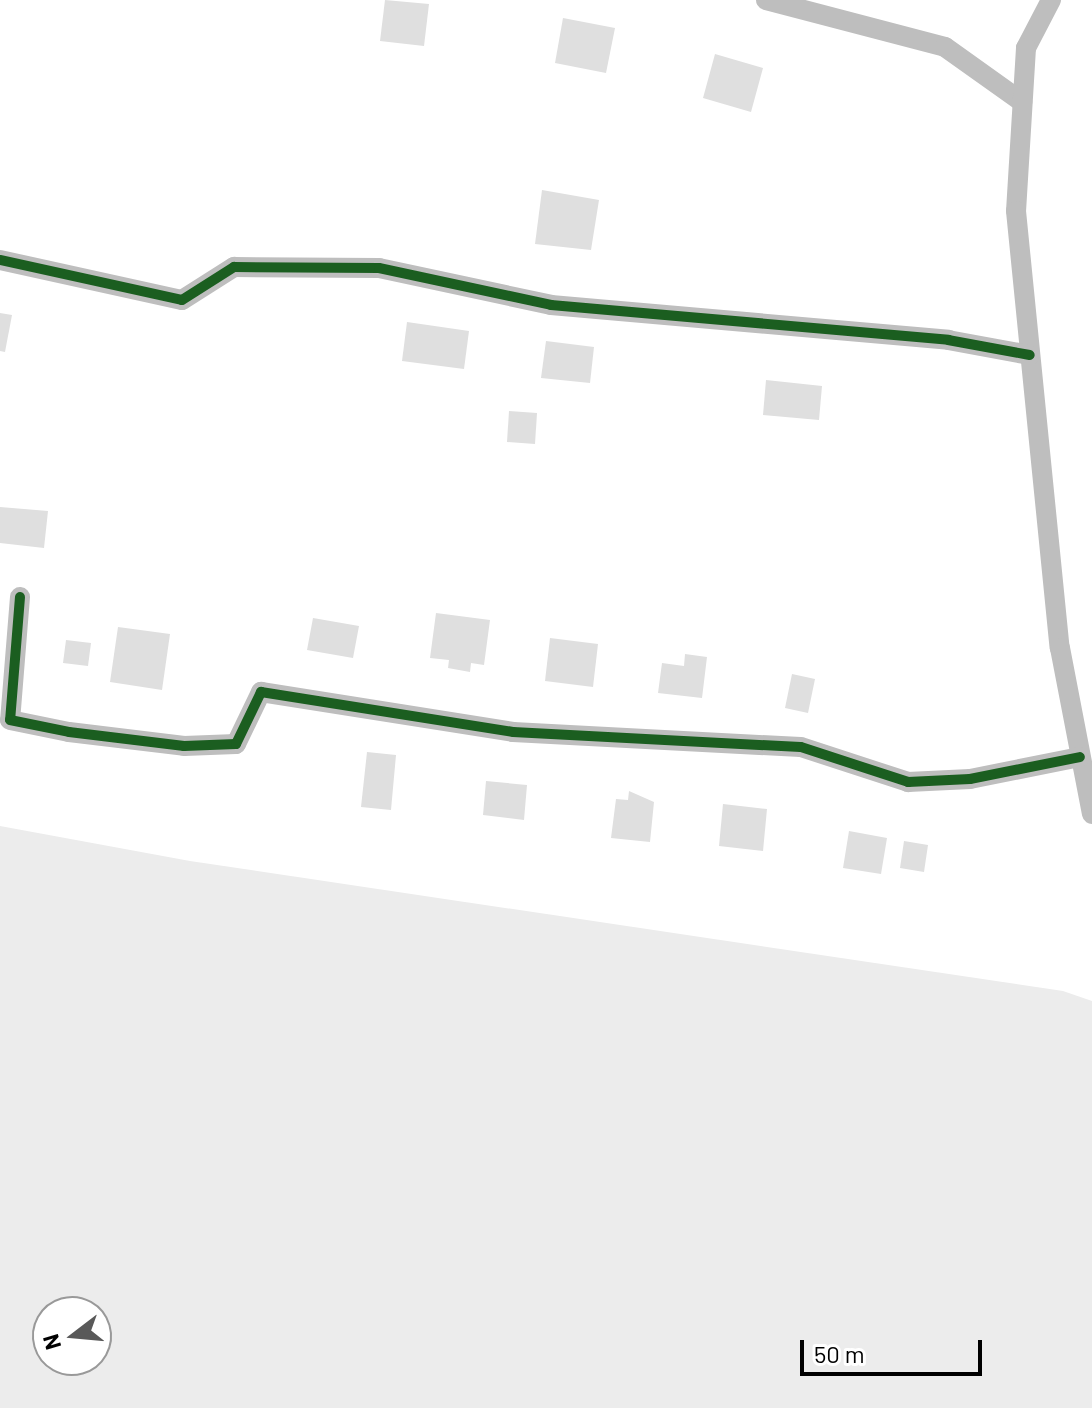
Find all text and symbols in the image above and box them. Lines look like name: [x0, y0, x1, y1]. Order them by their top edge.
north arrow: [32, 1296, 112, 1376]
scale bar: [804, 1324, 986, 1374]
text: N: [36, 1331, 65, 1353]
text: 50 m: [814, 1339, 865, 1368]

